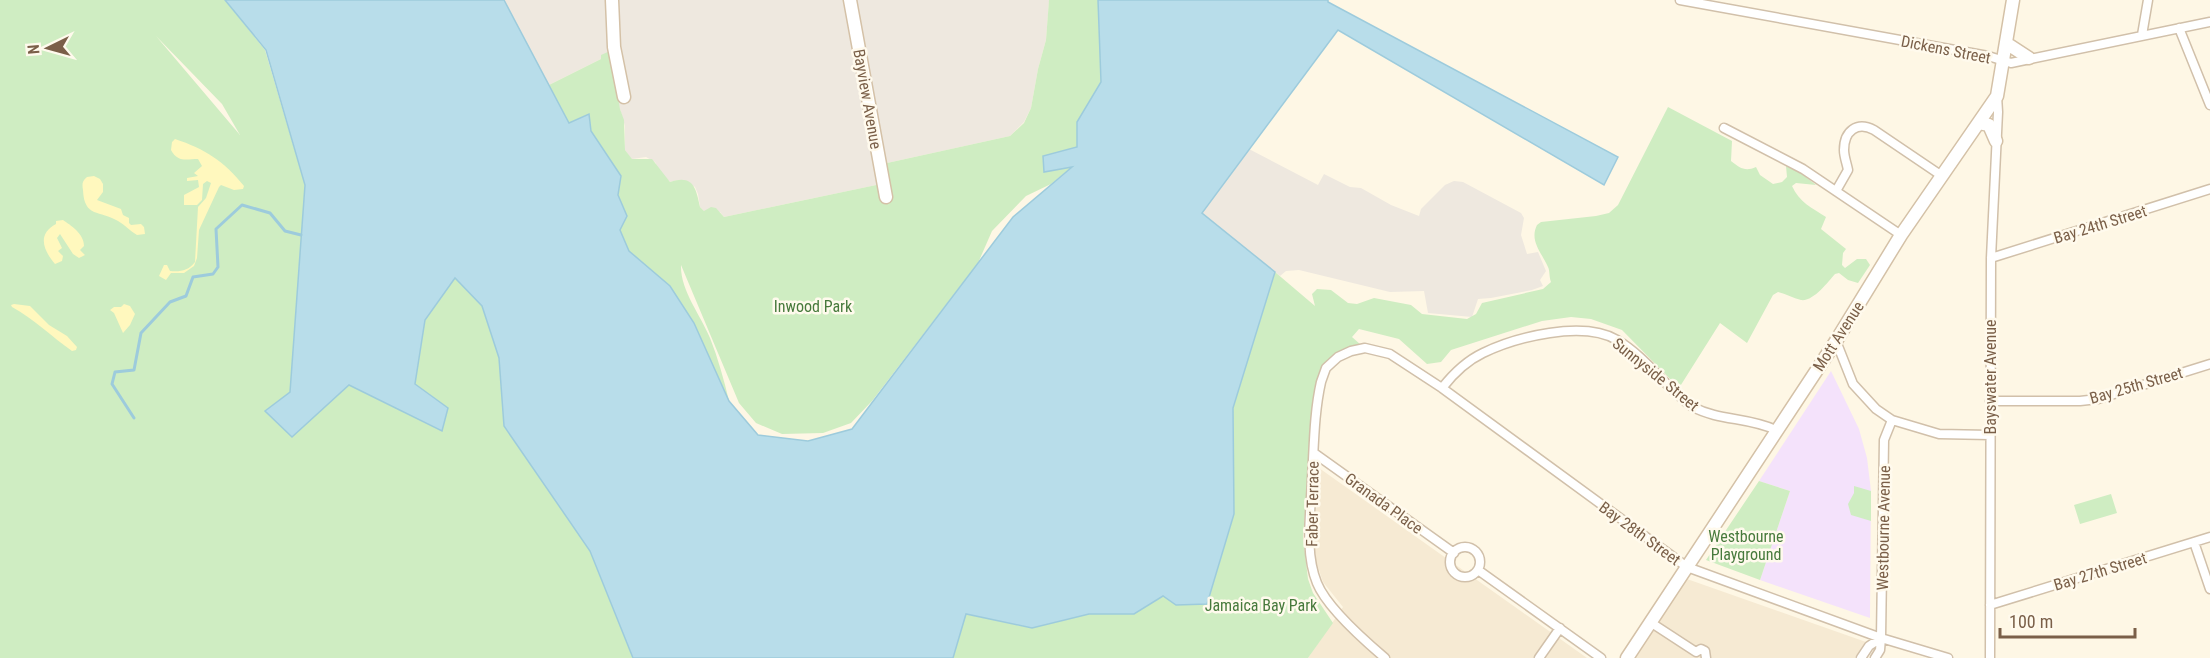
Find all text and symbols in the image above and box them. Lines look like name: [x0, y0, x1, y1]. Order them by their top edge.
north arrow: [18, 18, 78, 78]
street label: Dickens Street: [1899, 31, 1993, 68]
text: N: [24, 44, 43, 55]
street label: Bayview Avenue: [849, 48, 886, 151]
street label: Bay 24th Street: [2051, 201, 2149, 248]
park label: Inwood Park: [774, 297, 853, 316]
street label: Mott Avenue: [1809, 298, 1868, 375]
street label: Bayswater Avenue: [1981, 319, 2000, 435]
street label: Sunnyside Street: [1609, 334, 1703, 415]
street label: Bay 25th Street: [2087, 363, 2185, 408]
street label: Faber Terrace: [1302, 461, 1323, 547]
street label: Westbourne Avenue: [1873, 465, 1894, 591]
street label: Granada Place: [1341, 469, 1426, 538]
street label: Bay 28th Street: [1595, 497, 1684, 569]
park label: Westbourne Playground: [1708, 527, 1784, 564]
street label: Bay 27th Street: [2051, 548, 2149, 595]
park label: Jamaica Bay Park: [1205, 596, 1318, 615]
scale bar: [2000, 601, 2135, 639]
text: 100 m: [2009, 611, 2053, 632]

